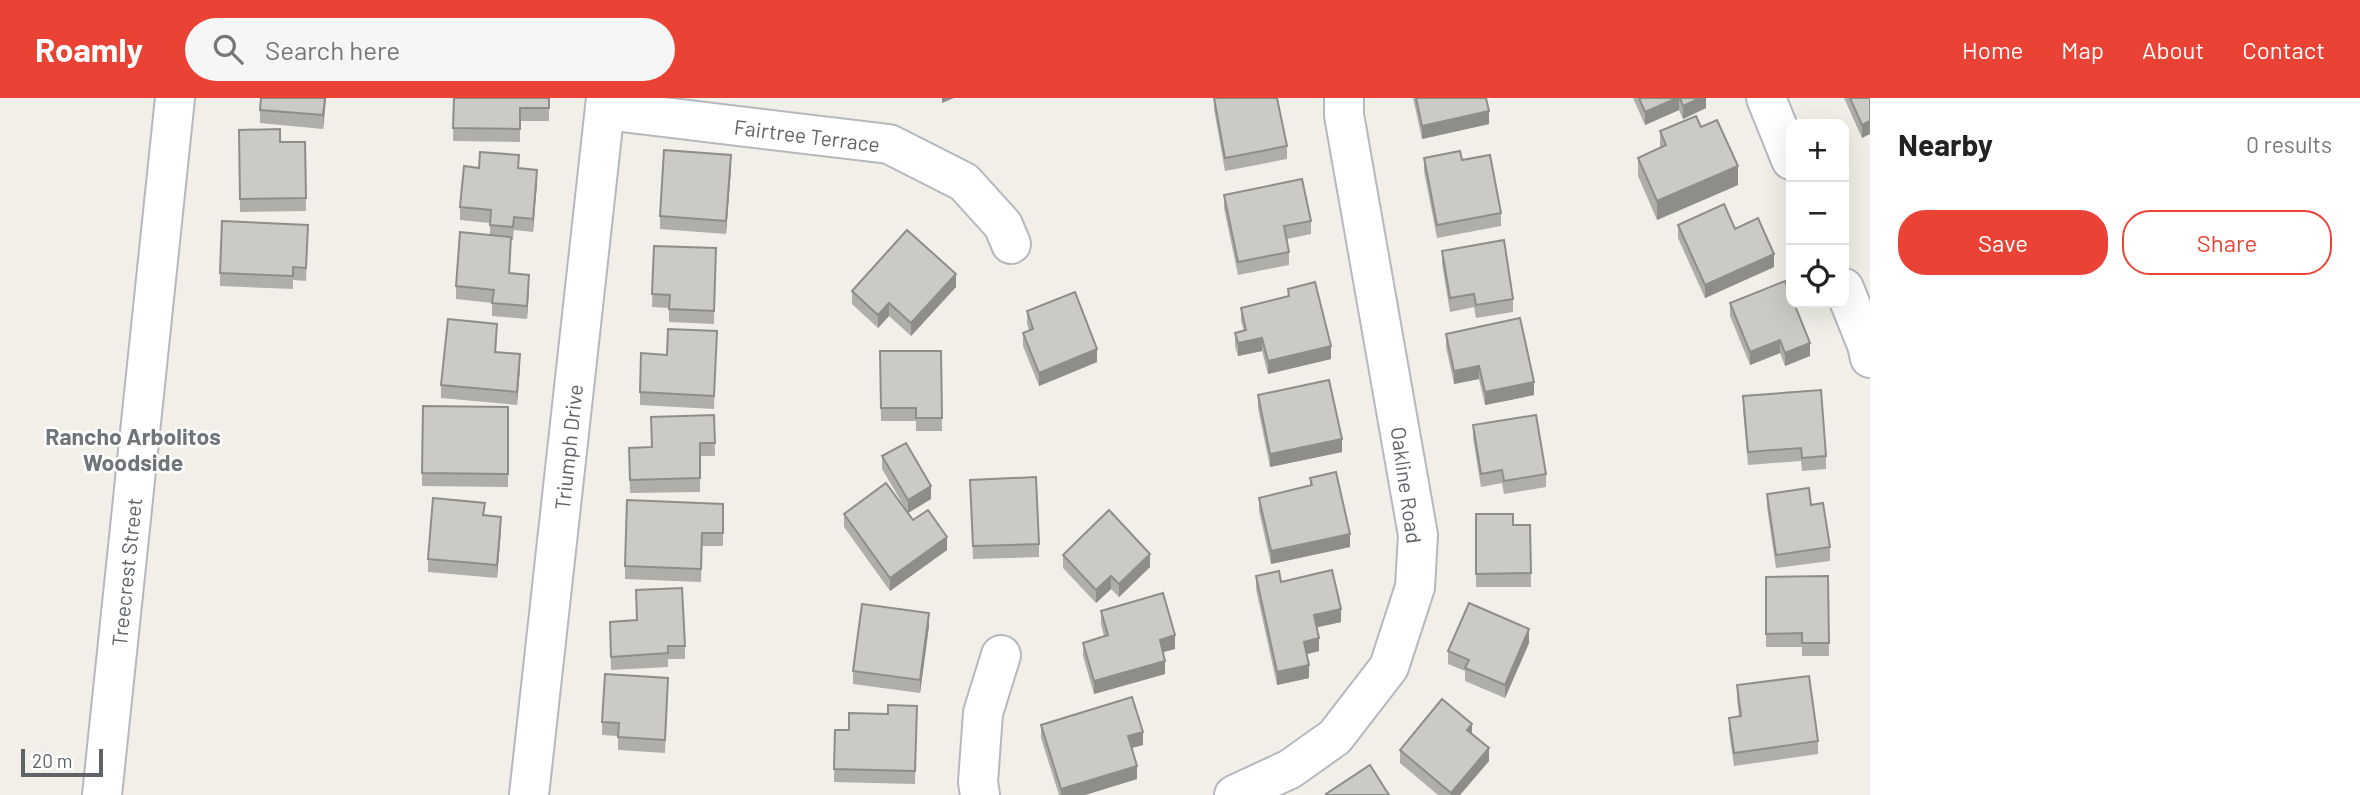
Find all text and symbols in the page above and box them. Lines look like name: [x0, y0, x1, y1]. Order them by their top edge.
search box: [185, 18, 675, 81]
text: Roamly: [35, 29, 143, 69]
icon: search: [209, 30, 247, 68]
text: Search here: [265, 34, 400, 65]
text: Home: [1962, 35, 2023, 64]
text: Map: [2061, 35, 2104, 64]
text: About: [2142, 35, 2204, 64]
text: Contact: [2242, 35, 2325, 64]
street label: Fairtree Terrace: [733, 114, 881, 156]
map controls: [1786, 119, 1849, 308]
button: +: [1786, 119, 1849, 182]
text: Nearby: [1898, 126, 1993, 162]
text: 0 results: [2246, 130, 2332, 158]
button: −: [1786, 182, 1849, 245]
button: Save: [1898, 210, 2108, 275]
button: Share: [2122, 210, 2332, 275]
button: locate: [1786, 245, 1849, 308]
street label: Triumph Drive: [549, 383, 587, 511]
district label: Rancho Arbolitos Woodside: [45, 422, 221, 476]
street label: Oakline Road: [1386, 425, 1428, 545]
street label: Treecrest Street: [106, 496, 146, 648]
scale bar: [21, 746, 103, 778]
text: 20 m: [32, 749, 72, 772]

